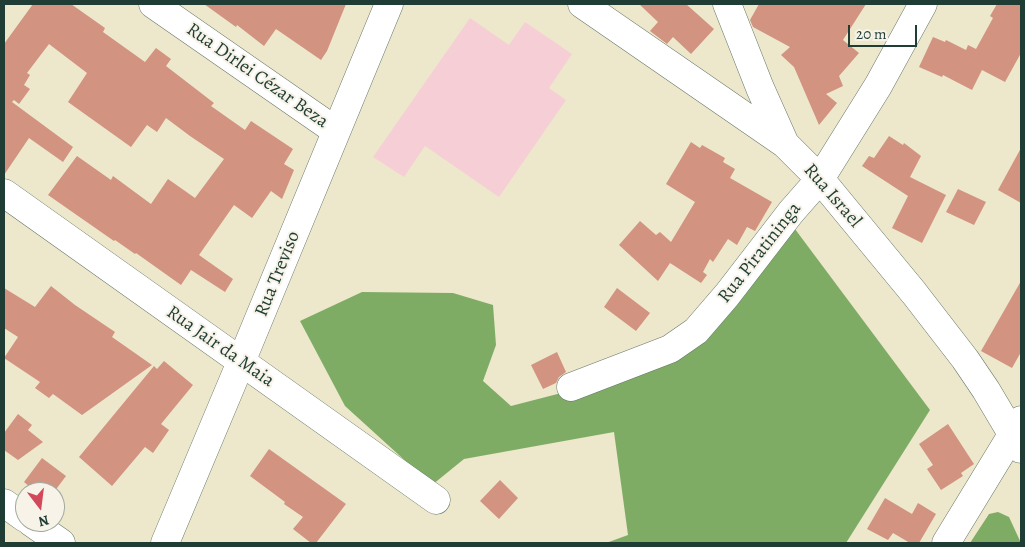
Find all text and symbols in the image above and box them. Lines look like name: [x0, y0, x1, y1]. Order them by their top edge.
scale bar: [850, 15, 919, 47]
street label: Rua Dirlei Cézar Beza: [182, 18, 332, 134]
text: 20 m: [856, 24, 887, 44]
street label: Rua Israel: [798, 159, 866, 233]
street label: Rua Piratininga: [714, 198, 806, 308]
street label: Rua Treviso: [251, 228, 305, 320]
street label: Rua Jair da Maia: [162, 301, 278, 393]
north arrow: [15, 482, 65, 532]
text: N: [36, 511, 51, 532]

